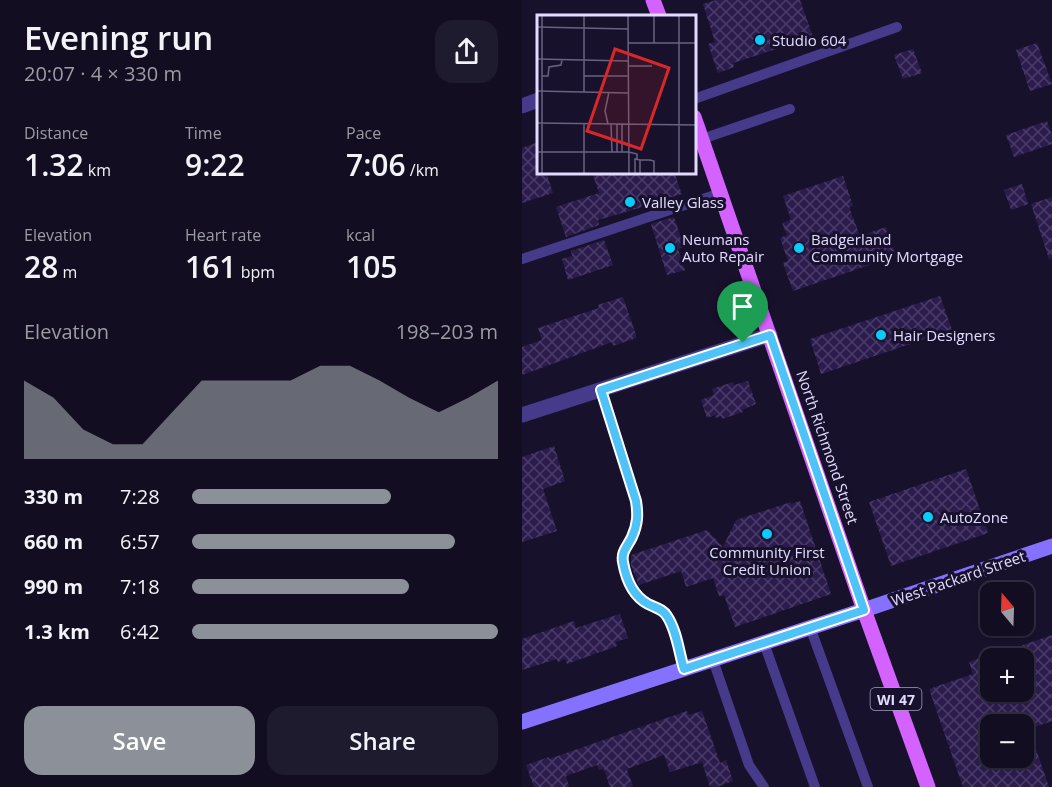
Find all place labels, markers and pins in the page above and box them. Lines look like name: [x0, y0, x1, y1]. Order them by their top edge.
place label: Studio 604: [772, 30, 847, 50]
marker: Studio 604: [753, 33, 767, 47]
place label: Valley Glass: [642, 192, 724, 212]
marker: Valley Glass: [623, 195, 637, 209]
place label: Neumans Auto Repair: [682, 229, 764, 266]
place label: Badgerland Community Mortgage: [811, 229, 963, 266]
marker: Neumans Auto Repair: [663, 241, 677, 255]
marker: Badgerland Community Mortgage: [792, 241, 806, 255]
pin: [717, 281, 768, 343]
place label: Hair Designers: [893, 325, 996, 345]
marker: Hair Designers: [874, 328, 888, 342]
place label: AutoZone: [940, 507, 1008, 527]
marker: AutoZone: [921, 510, 935, 524]
marker: Community First Credit Union: [760, 527, 774, 541]
place label: Community First Credit Union: [709, 542, 825, 579]

